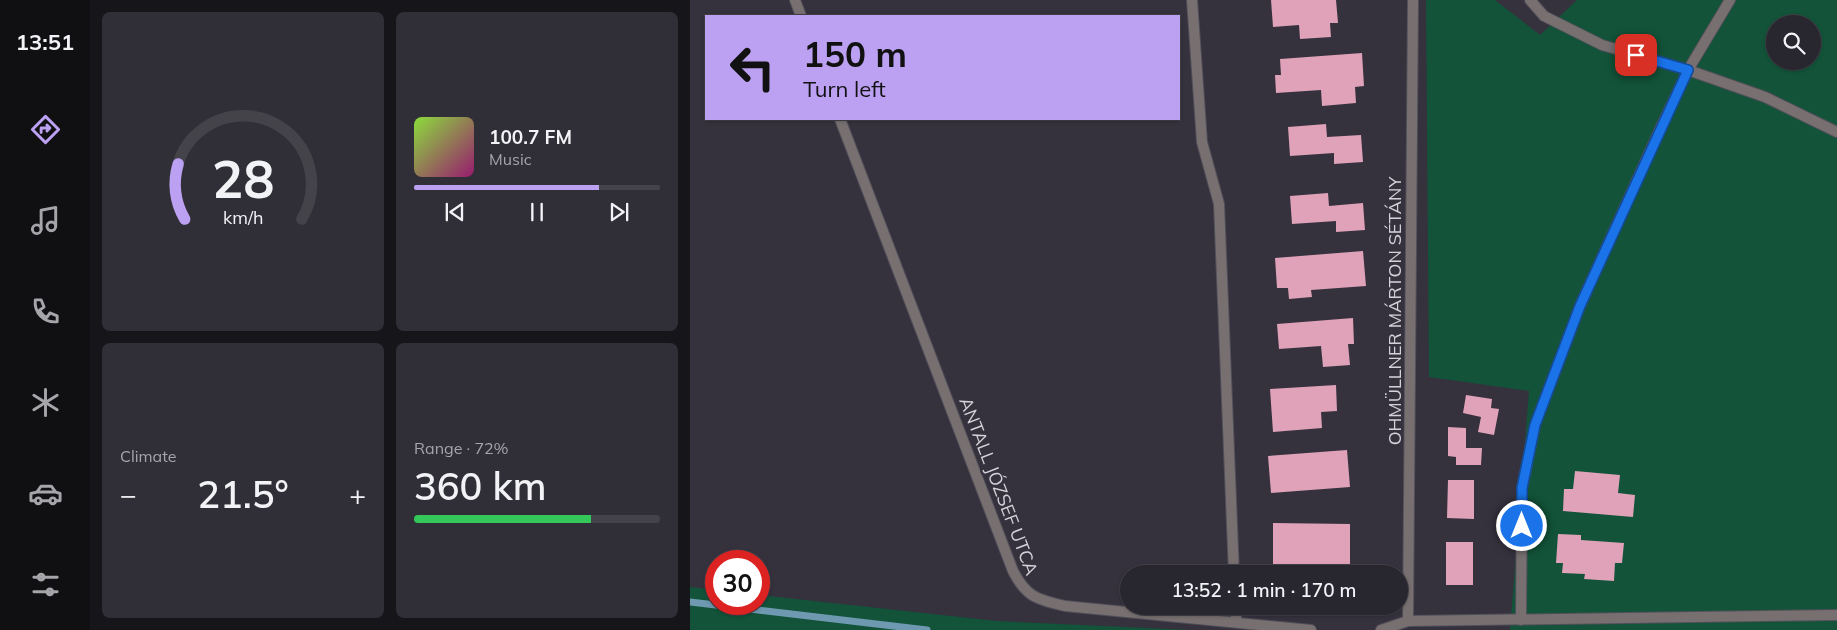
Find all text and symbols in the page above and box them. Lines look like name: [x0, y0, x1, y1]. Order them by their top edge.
map controls: [1766, 15, 1821, 70]
button: search: [1766, 15, 1821, 70]
text: 13:51: [16, 28, 74, 56]
text: 150 m: [803, 32, 907, 76]
pin: [1615, 34, 1657, 76]
icon: left: [720, 35, 785, 100]
icon: arrive: [1622, 41, 1650, 69]
text: Turn left: [803, 75, 886, 103]
icon: directions: [28, 112, 63, 147]
text: 100.7 FM: [489, 125, 572, 149]
text: 28: [212, 146, 274, 211]
text: Music: [489, 149, 532, 169]
street label: OHMÜLLNER MÁRTON SÉTÁNY: [1383, 176, 1406, 445]
icon: previous: [441, 198, 469, 226]
icon: pause: [523, 198, 551, 226]
icon: next: [605, 198, 633, 226]
icon: music: [28, 203, 63, 238]
text: km/h: [223, 206, 263, 228]
icon: phone: [28, 294, 63, 329]
icon: climate: [28, 385, 63, 420]
street label: ANTALL JÓZSEF UTCA: [954, 394, 1044, 578]
text: Range · 72%: [414, 438, 509, 458]
text: Climate: [120, 446, 176, 466]
text: 360 km: [414, 462, 547, 510]
text: 21.5°: [197, 470, 289, 518]
icon: car: [28, 476, 63, 511]
text: −: [120, 477, 137, 512]
text: +: [349, 477, 366, 512]
position arrow: [1495, 499, 1547, 551]
speed limit sign: 30: [705, 550, 770, 615]
icon: filters: [28, 567, 63, 602]
text: 13:52 · 1 min · 170 m: [1171, 578, 1357, 602]

